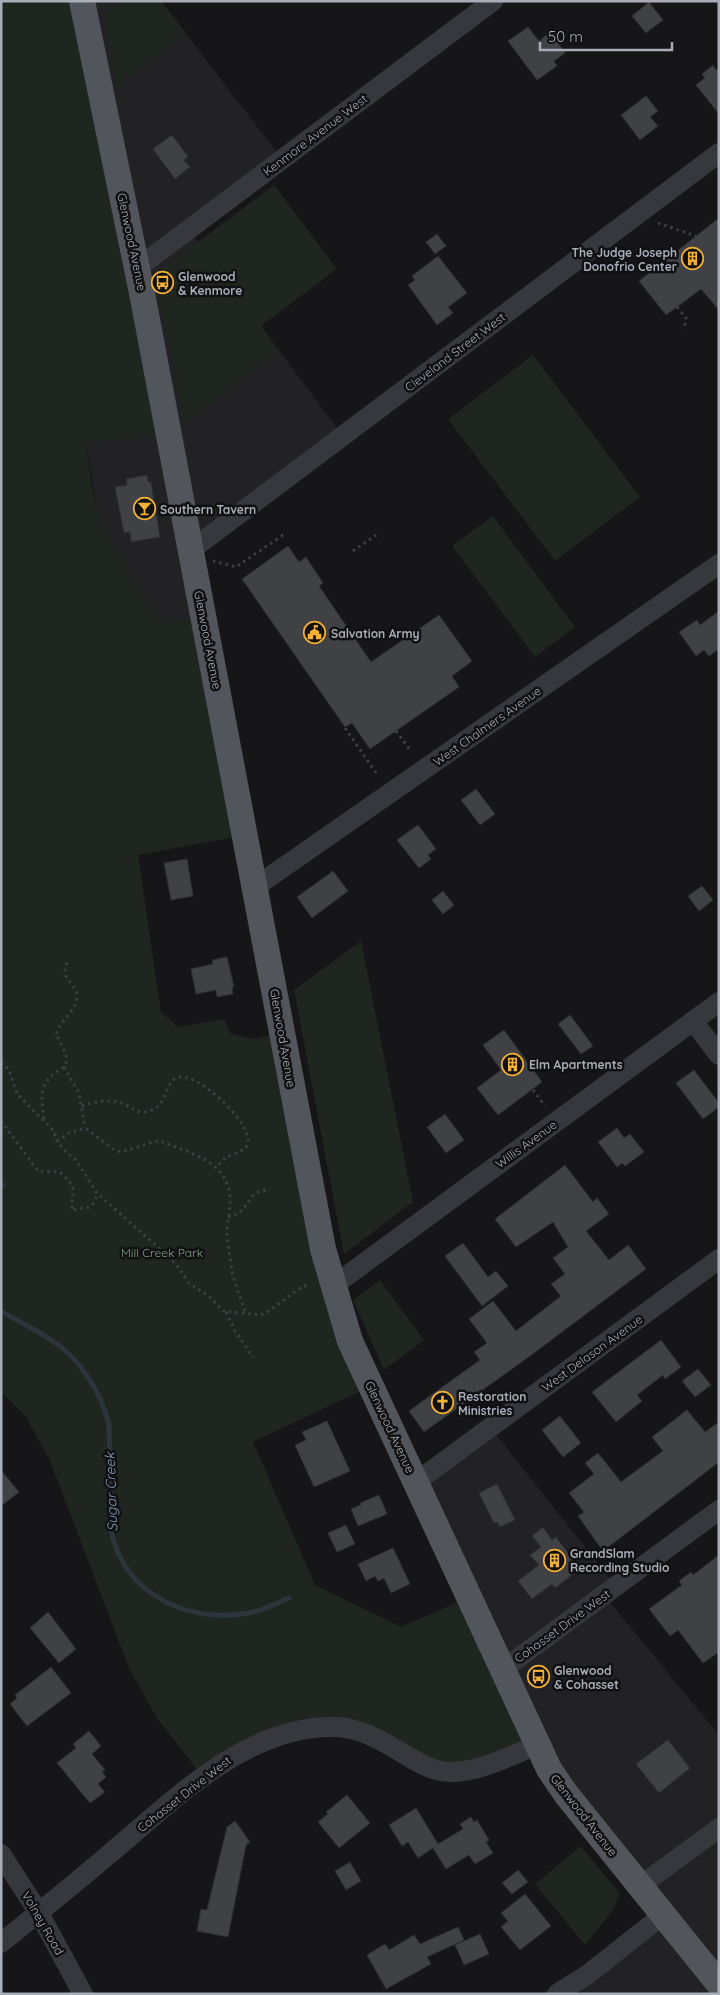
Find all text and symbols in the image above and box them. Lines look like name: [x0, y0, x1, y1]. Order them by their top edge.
scale bar: [540, 20, 672, 52]
text: 50 m: [548, 27, 583, 46]
street label: Kenmore Avenue West: [260, 91, 370, 179]
street label: Glenwood Avenue: [114, 192, 150, 293]
place label: The Judge Joseph Donofrio Center: [571, 245, 677, 274]
building icon: The Judge Joseph Donofrio Center: [681, 247, 705, 271]
place label: Glenwood & Kenmore: [178, 269, 242, 298]
bus stop icon: Glenwood & Kenmore: [150, 271, 174, 295]
street label: Cleveland Street West: [402, 309, 508, 395]
bar icon: Southern Tavern: [132, 497, 156, 521]
place label: Southern Tavern: [160, 502, 256, 517]
street label: Glenwood Avenue: [191, 590, 225, 691]
public building icon: Salvation Army: [303, 621, 327, 645]
place label: Salvation Army: [331, 626, 420, 641]
street label: West Chalmers Avenue: [430, 683, 544, 769]
street label: Glenwood Avenue: [267, 988, 299, 1089]
building icon: Elm Apartments: [501, 1052, 525, 1076]
place label: Elm Apartments: [529, 1057, 623, 1072]
street label: Willis Avenue: [492, 1117, 560, 1171]
park label: Mill Creek Park: [121, 1245, 203, 1260]
street label: West Delason Avenue: [539, 1311, 645, 1395]
street label: Glenwood Avenue: [362, 1379, 418, 1476]
place label: Restoration Ministries: [458, 1389, 526, 1418]
church icon: Restoration Ministries: [430, 1391, 454, 1415]
water label: Sugar Creek: [101, 1450, 121, 1532]
place label: GrandSlam Recording Studio: [570, 1546, 670, 1575]
building icon: GrandSlam Recording Studio: [542, 1548, 566, 1572]
street label: Cohasset Drive West: [511, 1586, 613, 1666]
place label: Glenwood & Cohasset: [554, 1663, 619, 1692]
bus stop icon: Glenwood & Cohasset: [526, 1665, 550, 1689]
street label: Cohasset Drive West: [134, 1753, 234, 1835]
street label: Glenwood Avenue: [547, 1771, 621, 1859]
street label: Volney Road: [19, 1888, 67, 1958]

